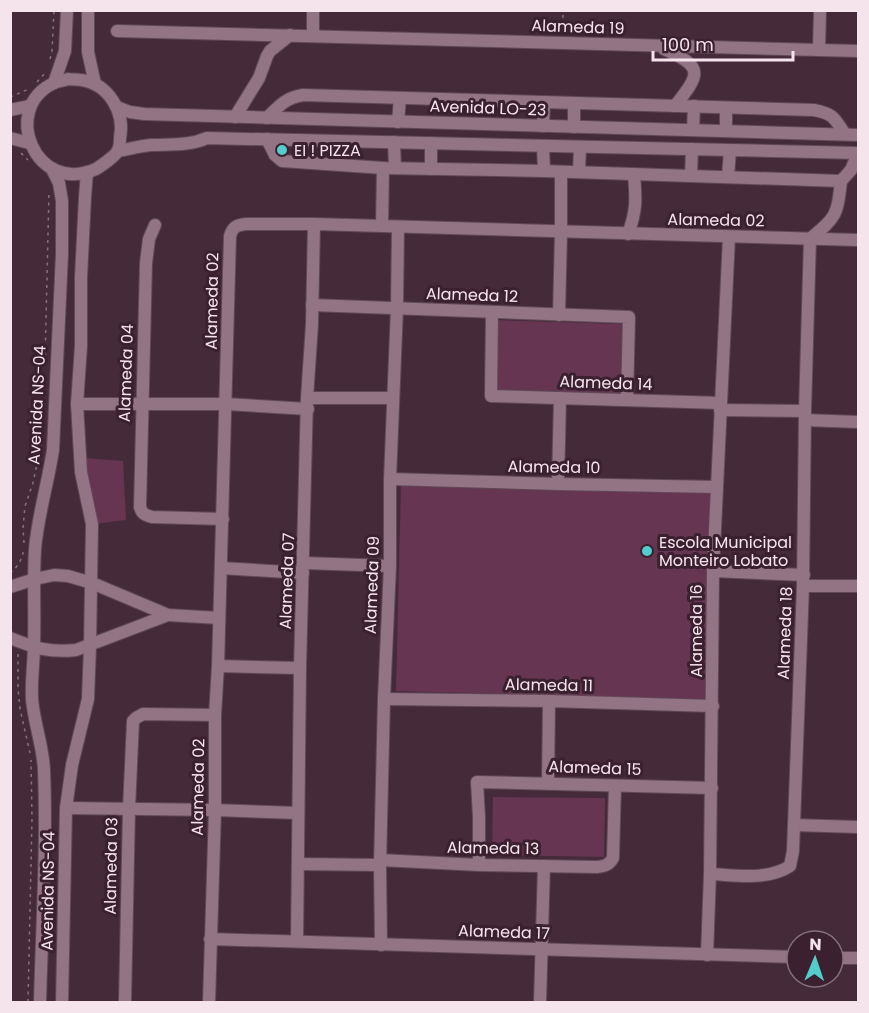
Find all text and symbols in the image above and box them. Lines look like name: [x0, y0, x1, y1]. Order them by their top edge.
street label: Alameda 19: [531, 14, 625, 40]
scale bar: [653, 24, 792, 62]
text: 100 m: [662, 32, 714, 57]
street label: Avenida LO-23: [429, 94, 547, 122]
place label: EI ! PIZZA: [294, 139, 361, 162]
marker: EI ! PIZZA: [275, 143, 289, 157]
street label: Alameda 02: [667, 208, 765, 232]
street label: Alameda 02: [200, 252, 224, 350]
street label: Alameda 12: [426, 282, 518, 308]
street label: Alameda 04: [113, 324, 139, 422]
street label: Avenida NS-04: [22, 345, 52, 465]
street label: Alameda 14: [559, 370, 653, 396]
street label: Alameda 10: [507, 455, 601, 479]
place label: Escola Municipal Monteiro Lobato: [659, 531, 792, 572]
street label: Alameda 07: [274, 532, 300, 630]
street label: Alameda 09: [359, 536, 385, 634]
marker: Escola Municipal Monteiro Lobato: [640, 544, 654, 558]
street label: Alameda 16: [685, 584, 708, 678]
street label: Alameda 18: [772, 586, 798, 680]
street label: Alameda 11: [505, 673, 593, 697]
street label: Alameda 02: [186, 738, 210, 836]
street label: Alameda 15: [548, 755, 642, 781]
street label: Alameda 03: [99, 817, 123, 915]
street label: Avenida NS-04: [35, 831, 61, 951]
street label: Alameda 13: [447, 836, 539, 860]
street label: Alameda 17: [458, 919, 550, 945]
north arrow: [785, 929, 845, 989]
text: N: [809, 933, 822, 956]

